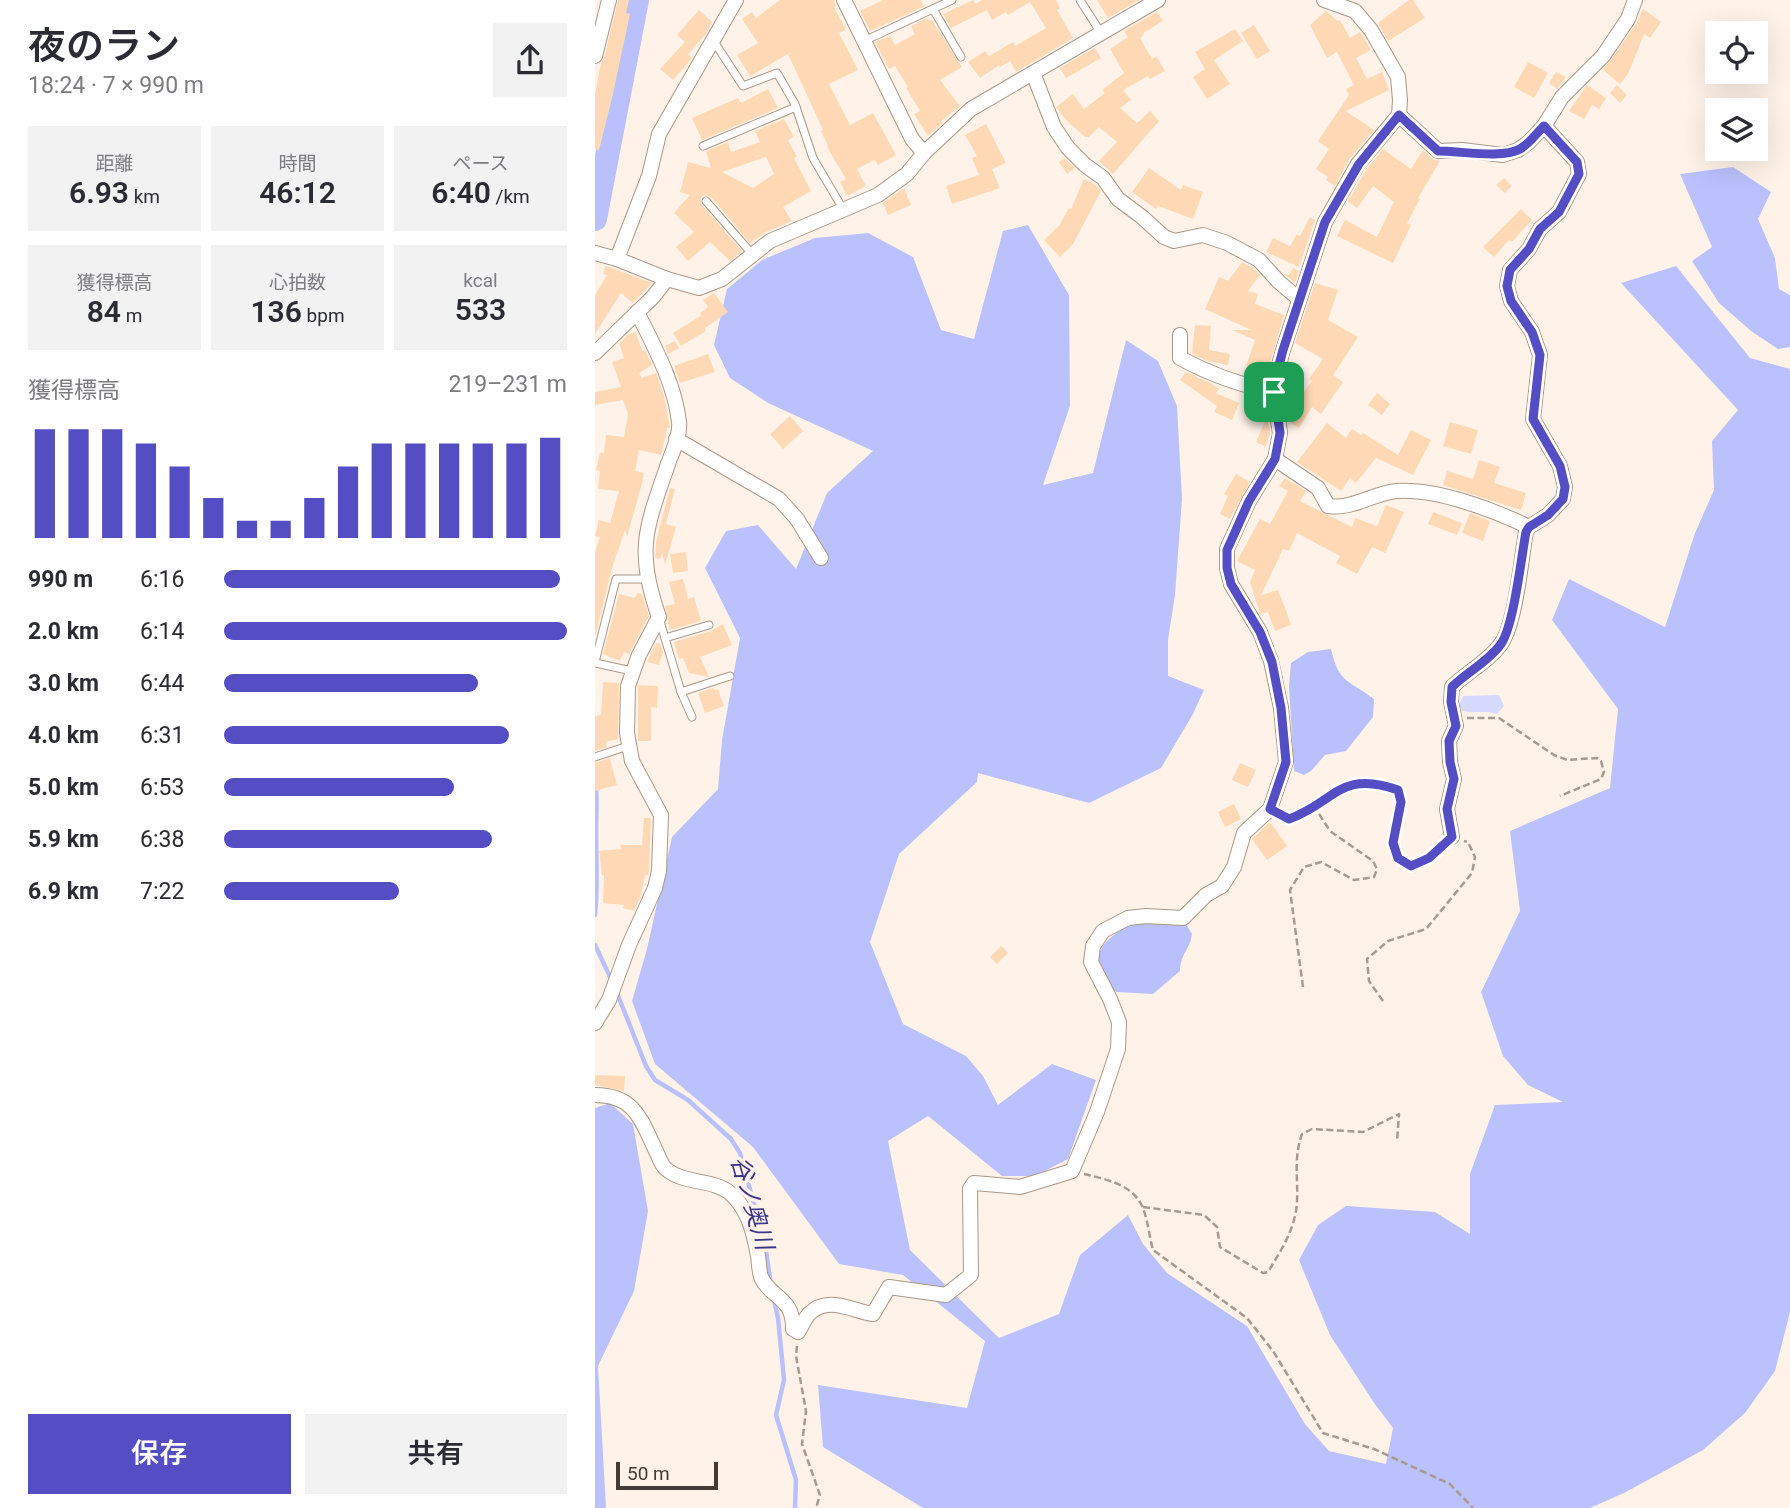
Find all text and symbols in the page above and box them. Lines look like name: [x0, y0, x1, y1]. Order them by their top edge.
map controls: [1705, 21, 1768, 161]
button: locate: [1705, 21, 1768, 84]
button: share: [493, 23, 567, 97]
text: 夜のラン: [28, 24, 180, 68]
text: 18:24 · 7 × 990 m: [28, 72, 204, 99]
button: layers: [1705, 98, 1768, 161]
text: 距離: [95, 152, 134, 175]
text: 時間: [278, 152, 317, 175]
text: ペース: [452, 152, 509, 175]
text: 6.93: [69, 175, 129, 210]
text: 46:12: [259, 175, 336, 210]
text: 6:40: [431, 175, 491, 210]
text: km: [129, 185, 160, 208]
text: /km: [491, 185, 530, 208]
text: kcal: [463, 269, 498, 292]
text: 獲得標高: [76, 271, 153, 294]
text: 心拍数: [269, 271, 326, 294]
text: 533: [455, 292, 506, 327]
text: 84: [87, 294, 121, 329]
text: 136: [250, 294, 302, 329]
text: m: [121, 304, 142, 327]
text: bpm: [302, 304, 345, 327]
pin: [1244, 362, 1304, 422]
text: 219–231 m: [448, 371, 567, 398]
icon: arrive: [1255, 373, 1293, 411]
text: 獲得標高: [28, 377, 120, 404]
text: 990 m: [28, 566, 93, 593]
text: 6:16: [140, 566, 184, 593]
text: 2.0 km: [28, 618, 99, 645]
text: 6:14: [140, 618, 184, 645]
text: 3.0 km: [28, 670, 99, 697]
text: 6:44: [140, 670, 184, 697]
text: 4.0 km: [28, 722, 99, 749]
text: 6:31: [140, 722, 184, 749]
text: 5.0 km: [28, 774, 99, 801]
text: 6:53: [140, 774, 184, 801]
text: 5.9 km: [28, 826, 99, 853]
text: 6:38: [140, 826, 184, 853]
text: 6.9 km: [28, 878, 99, 905]
text: 7:22: [140, 878, 184, 905]
water label: 谷ノ奥川: [725, 1153, 780, 1256]
button: 保存: [28, 1414, 291, 1494]
button: 共有: [305, 1414, 567, 1494]
scale bar: [616, 1459, 717, 1491]
text: 50 m: [627, 1462, 670, 1485]

